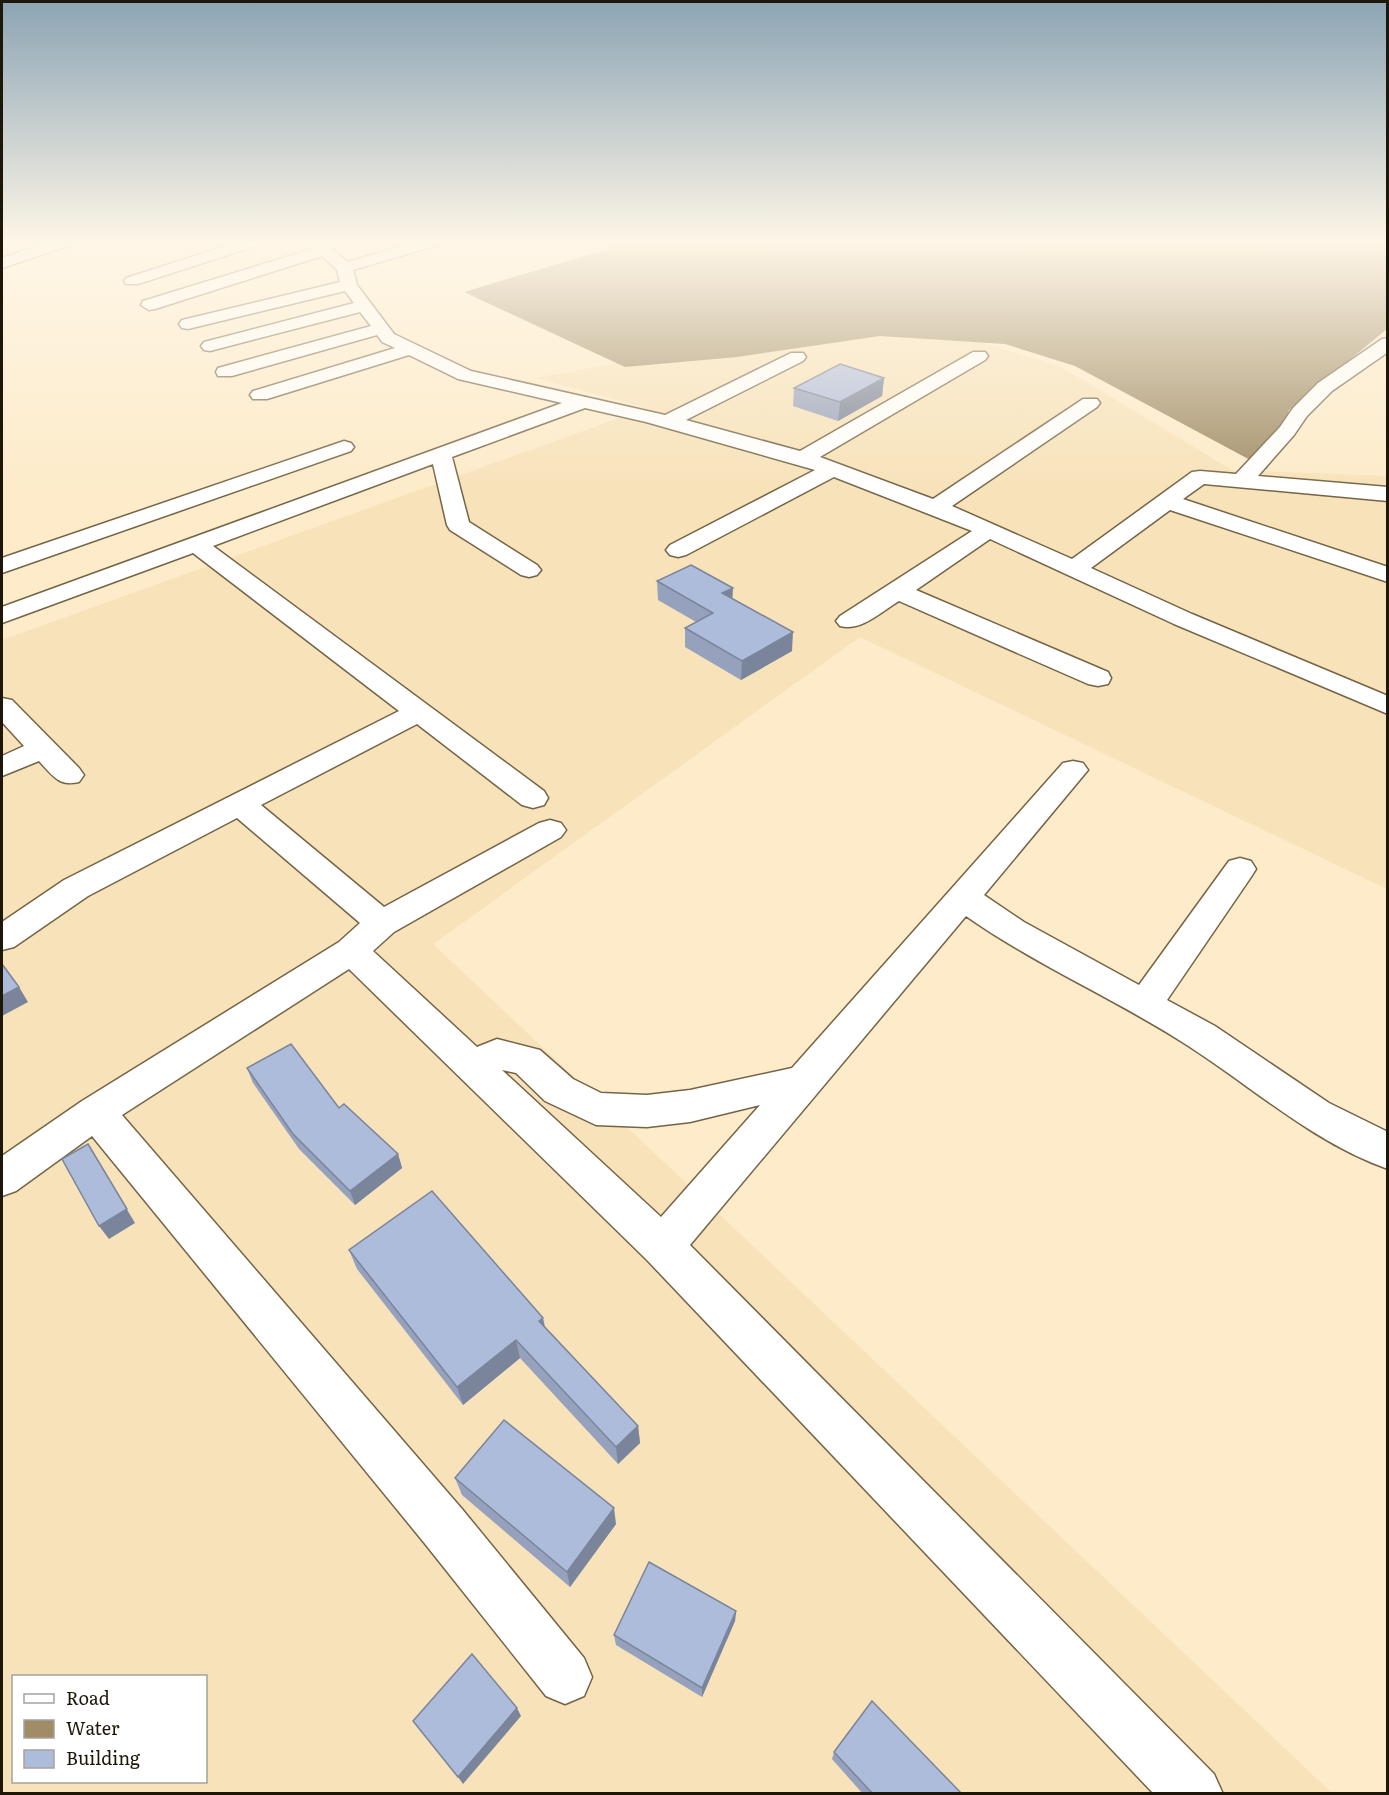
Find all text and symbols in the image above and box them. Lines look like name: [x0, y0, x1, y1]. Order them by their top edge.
legend: [12, 1675, 207, 1783]
text: Road: [66, 1684, 110, 1711]
text: Water: [66, 1714, 120, 1741]
text: Building: [66, 1744, 141, 1771]

